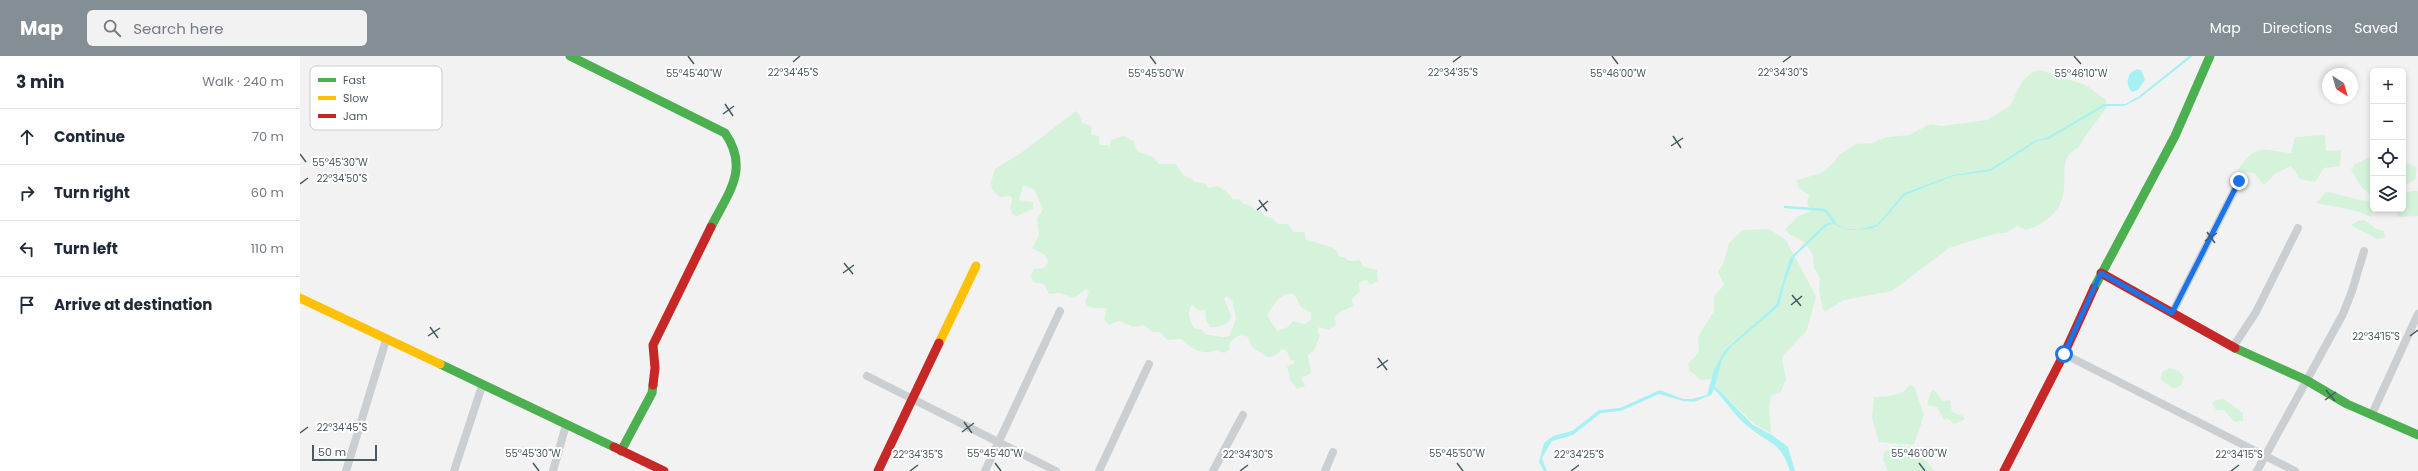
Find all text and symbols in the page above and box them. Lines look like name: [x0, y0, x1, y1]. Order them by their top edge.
search box: [87, 10, 367, 46]
text: Map: [20, 15, 63, 42]
icon: search: [101, 17, 123, 39]
text: Search here: [133, 18, 224, 39]
text: Map: [2210, 18, 2241, 38]
text: Directions: [2263, 18, 2332, 38]
text: Saved: [2354, 18, 2398, 38]
text: 22°34'45"S: [768, 65, 818, 80]
text: 22°34'35"S: [1428, 65, 1478, 80]
text: 22°34'30"S: [1758, 65, 1808, 80]
legend: [310, 66, 442, 130]
text: 55°45'40"W: [666, 66, 722, 81]
text: 55°45'50"W: [1128, 66, 1184, 81]
text: 55°46'00"W: [1590, 66, 1646, 81]
text: 55°46'10"W: [2054, 66, 2108, 81]
north arrow: [2322, 68, 2358, 104]
map controls: [2370, 68, 2406, 212]
button: +: [2370, 68, 2406, 104]
text: 3 min: [16, 70, 64, 94]
text: Walk · 240 m: [202, 72, 284, 91]
text: Fast: [343, 72, 366, 88]
text: Slow: [343, 90, 368, 106]
button: −: [2370, 104, 2406, 140]
text: Jam: [343, 108, 368, 124]
icon: ahead: [16, 126, 38, 148]
text: Continue: [54, 126, 125, 147]
text: 70 m: [252, 127, 284, 146]
button: locate: [2370, 140, 2406, 176]
text: 55°45'30"W: [312, 155, 368, 170]
text: 22°34'50"S: [317, 171, 367, 186]
route end: [2230, 172, 2248, 190]
button: layers: [2370, 176, 2406, 212]
icon: right: [16, 182, 38, 204]
text: Turn right: [54, 182, 130, 203]
text: 60 m: [251, 183, 284, 202]
icon: left: [16, 238, 38, 260]
text: Turn left: [54, 238, 118, 259]
text: 110 m: [251, 239, 284, 258]
icon: arrive: [16, 294, 38, 316]
text: Arrive at destination: [54, 294, 212, 315]
text: 22°34'15"S: [2352, 329, 2400, 344]
route start: [2055, 345, 2073, 363]
text: 22°34'45"S: [317, 420, 367, 435]
scale bar: [312, 443, 377, 462]
text: 50 m: [318, 444, 346, 460]
text: 55°45'30"W: [505, 446, 561, 461]
text: 55°45'40"W: [967, 446, 1023, 461]
text: 55°45'50"W: [1429, 446, 1485, 461]
text: 55°46'00"W: [1891, 446, 1947, 461]
text: 22°34'35"S: [893, 447, 943, 462]
text: 22°34'30"S: [1223, 447, 1273, 462]
text: 22°34'25"S: [1554, 447, 1604, 462]
text: 22°34'15"S: [2215, 447, 2263, 462]

